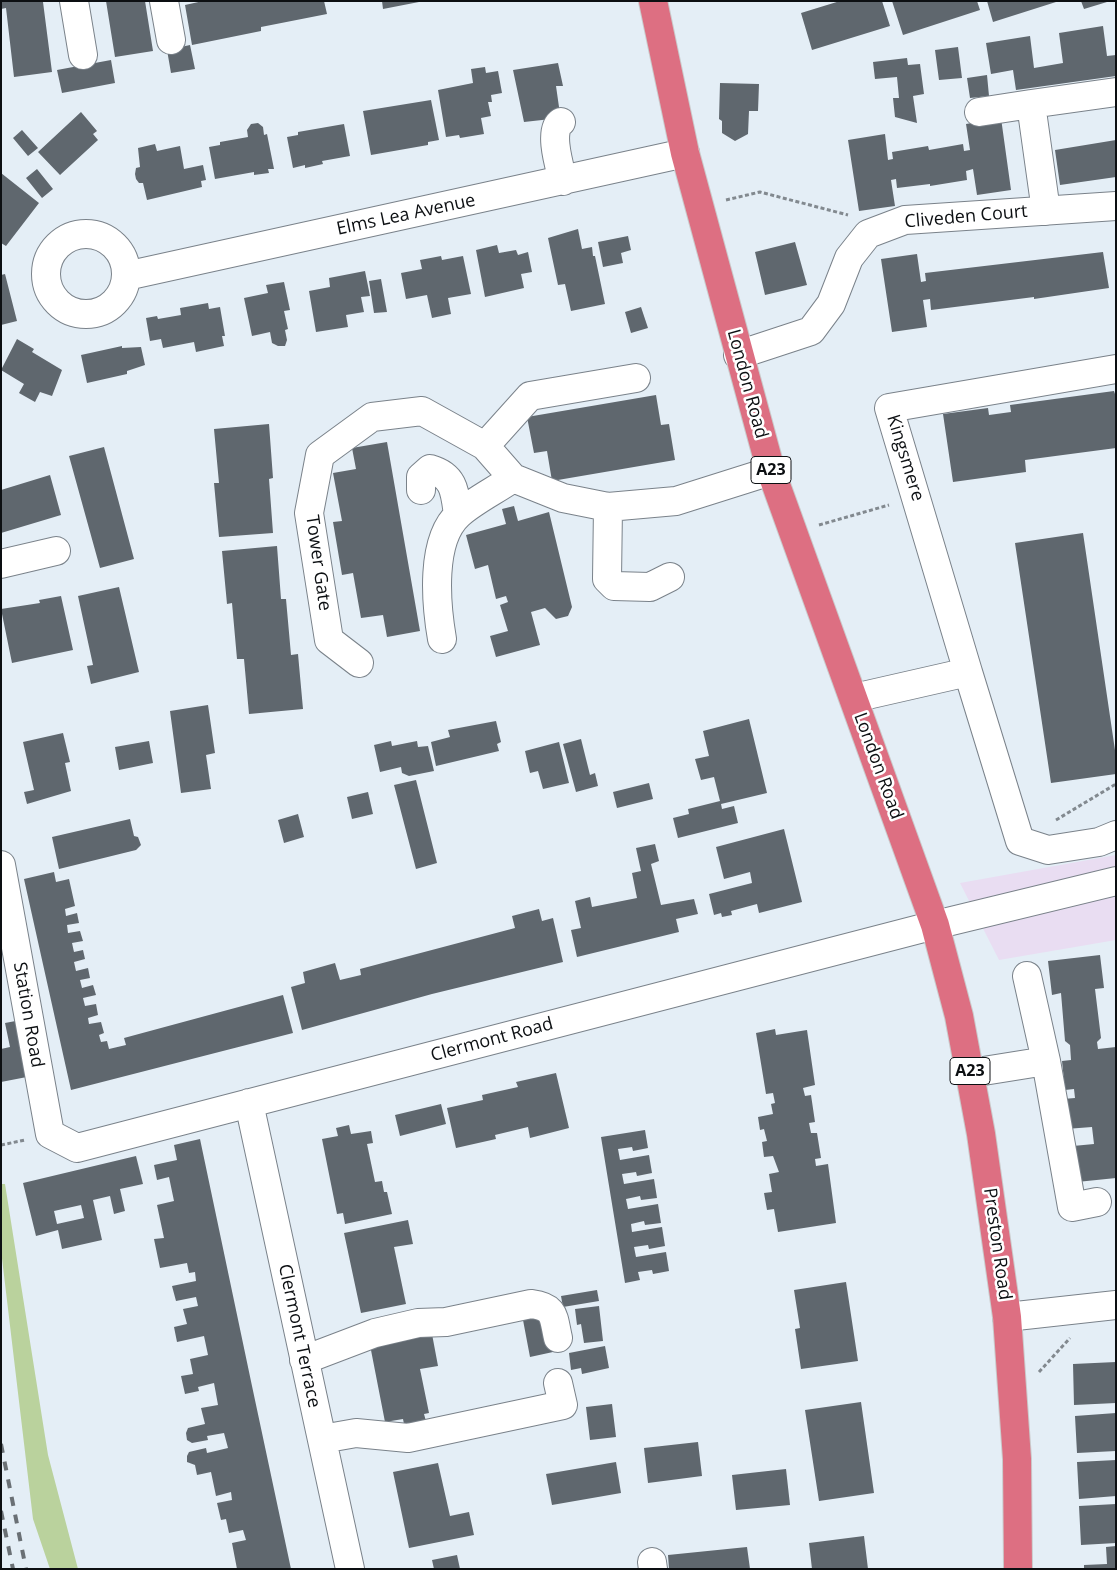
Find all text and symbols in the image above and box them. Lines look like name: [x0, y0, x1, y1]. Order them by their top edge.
street label: Elms Lea Avenue: [335, 190, 477, 240]
street label: Cliveden Court: [904, 201, 1028, 233]
street label: London Road: [722, 327, 772, 441]
street label: Kingsmere: [882, 412, 928, 504]
road number: A23: [751, 456, 791, 484]
street label: Tower Gate: [301, 514, 335, 612]
street label: London Road: [849, 710, 907, 822]
street label: Station Road: [8, 961, 48, 1069]
street label: Clermont Road: [428, 1013, 556, 1067]
road number: A23: [950, 1058, 990, 1084]
street label: Preston Road: [978, 1187, 1016, 1301]
street label: Clermont Terrace: [273, 1262, 325, 1410]

